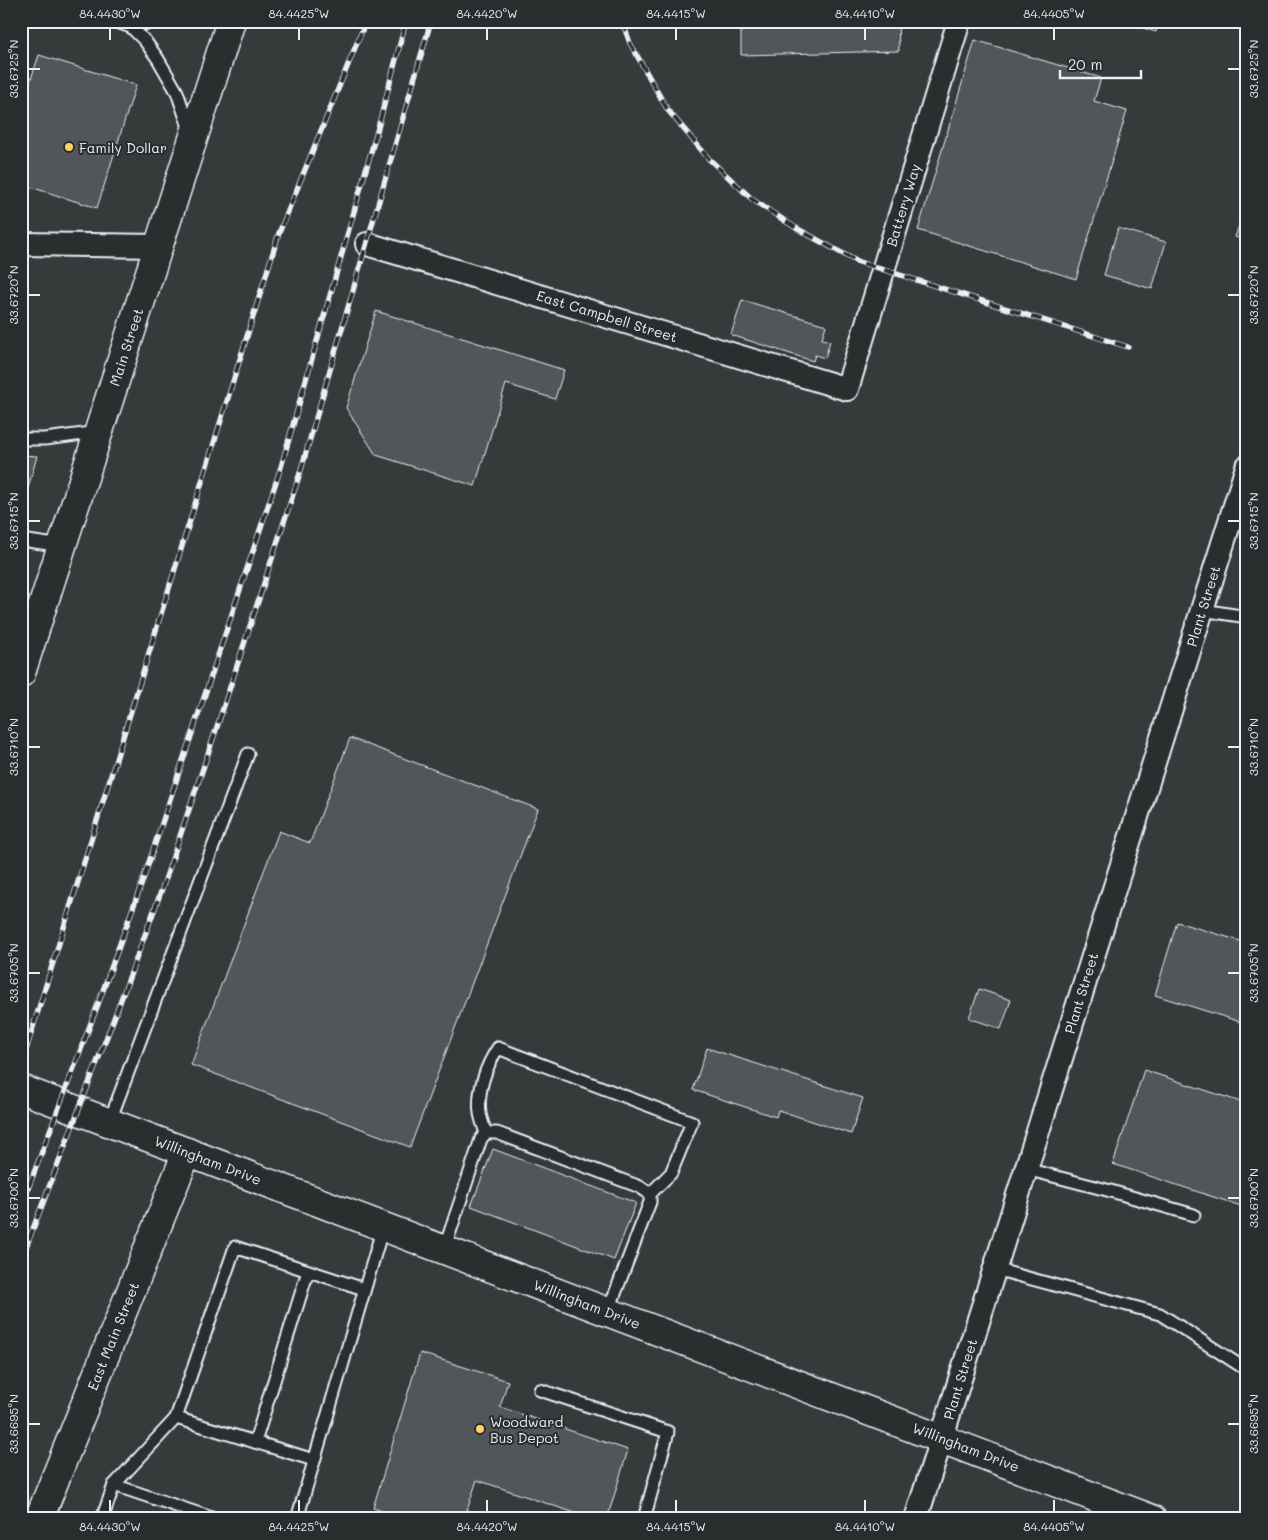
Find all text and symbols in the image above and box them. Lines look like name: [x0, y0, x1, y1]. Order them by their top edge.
text: 84.4430°W: [79, 5, 141, 21]
text: 84.4425°W: [269, 5, 329, 21]
text: 84.4420°W: [456, 5, 518, 21]
text: 84.4415°W: [646, 5, 706, 21]
text: 84.4410°W: [835, 5, 895, 21]
text: 84.4405°W: [1023, 5, 1085, 21]
text: 33.6725°N: [5, 40, 21, 98]
text: 33.6725°N: [1245, 40, 1261, 98]
scale bar: [1060, 48, 1142, 80]
text: 20 m: [1068, 54, 1102, 74]
place label: Family Dollar: [79, 138, 167, 157]
marker: Family Dollar: [63, 141, 75, 153]
street label: Battery Way: [881, 161, 925, 249]
text: 33.6720°N: [5, 265, 21, 325]
text: 33.6720°N: [1245, 265, 1261, 325]
street label: East Campbell Street: [534, 286, 680, 346]
street label: Main Street: [104, 306, 148, 388]
text: 33.6715°N: [5, 492, 21, 550]
text: 33.6715°N: [1245, 492, 1261, 550]
street label: Plant Street: [1182, 563, 1224, 649]
text: 33.6710°N: [5, 718, 21, 776]
text: 33.6710°N: [1245, 718, 1261, 776]
text: 33.6705°N: [5, 943, 21, 1003]
text: 33.6705°N: [1245, 943, 1261, 1003]
street label: Plant Street: [1060, 950, 1102, 1036]
street label: Willingham Drive: [152, 1131, 264, 1189]
text: 33.6700°N: [5, 1168, 21, 1228]
text: 33.6700°N: [1245, 1168, 1261, 1228]
street label: Willingham Drive: [531, 1275, 643, 1333]
street label: East Main Street: [83, 1279, 143, 1393]
street label: Plant Street: [939, 1336, 981, 1422]
text: 33.6695°N: [5, 1394, 21, 1454]
text: 33.6695°N: [1245, 1394, 1261, 1454]
place label: Woodward Bus Depot: [490, 1412, 563, 1447]
street label: Willingham Drive: [910, 1418, 1022, 1476]
marker: Woodward Bus Depot: [474, 1423, 486, 1435]
text: 84.4430°W: [79, 1518, 141, 1534]
text: 84.4425°W: [269, 1518, 329, 1534]
text: 84.4420°W: [456, 1518, 518, 1534]
text: 84.4415°W: [646, 1518, 706, 1534]
text: 84.4410°W: [835, 1518, 895, 1534]
text: 84.4405°W: [1023, 1518, 1085, 1534]

